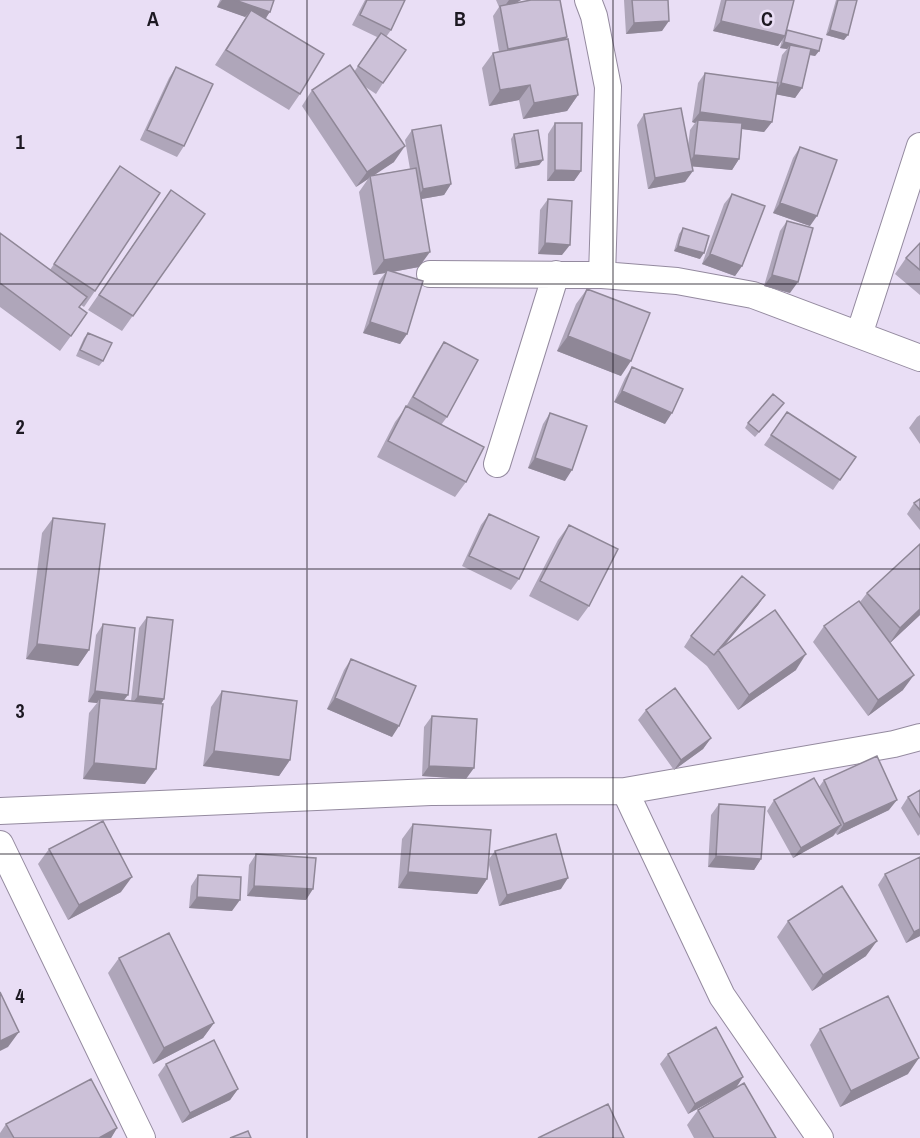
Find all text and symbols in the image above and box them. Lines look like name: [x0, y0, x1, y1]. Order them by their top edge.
text: A: [147, 5, 159, 32]
text: B: [454, 5, 466, 32]
text: C: [761, 5, 773, 32]
text: 1: [15, 128, 25, 155]
text: 2: [15, 413, 25, 440]
text: 3: [15, 697, 25, 724]
text: 4: [15, 982, 25, 1009]

